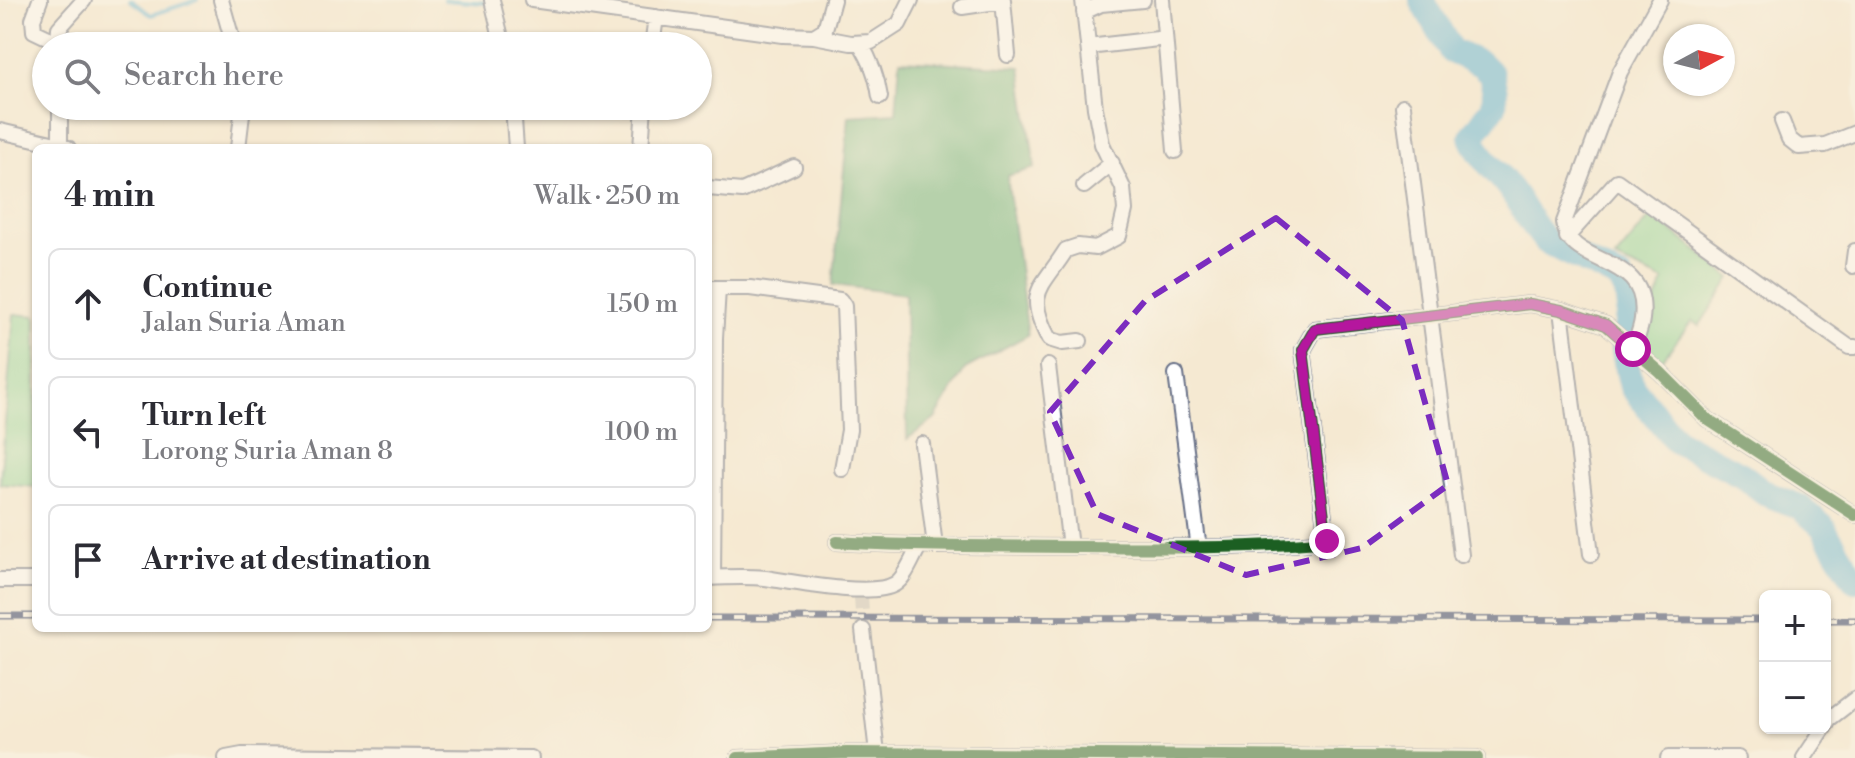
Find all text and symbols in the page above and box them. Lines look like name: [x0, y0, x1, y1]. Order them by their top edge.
north arrow: [1663, 24, 1735, 96]
search box: [32, 32, 712, 120]
icon: search: [60, 54, 104, 98]
text: Search here: [124, 57, 284, 95]
text: 4 min: [64, 175, 155, 217]
text: Walk · 250 m: [534, 180, 680, 212]
text: Continue: [142, 269, 273, 307]
icon: ahead: [66, 282, 110, 326]
text: 150 m: [607, 288, 678, 320]
text: Jalan Suria Aman: [142, 307, 346, 339]
route start: [1615, 331, 1651, 367]
text: Turn left: [142, 397, 266, 435]
icon: left: [66, 410, 110, 454]
text: 100 m: [605, 416, 678, 448]
text: Lorong Suria Aman 8: [142, 435, 393, 467]
route end: [1309, 523, 1345, 559]
icon: arrive: [66, 538, 110, 582]
text: Arrive at destination: [142, 541, 431, 579]
map controls: [1759, 590, 1831, 734]
button: +: [1759, 590, 1831, 662]
button: −: [1759, 662, 1831, 734]

